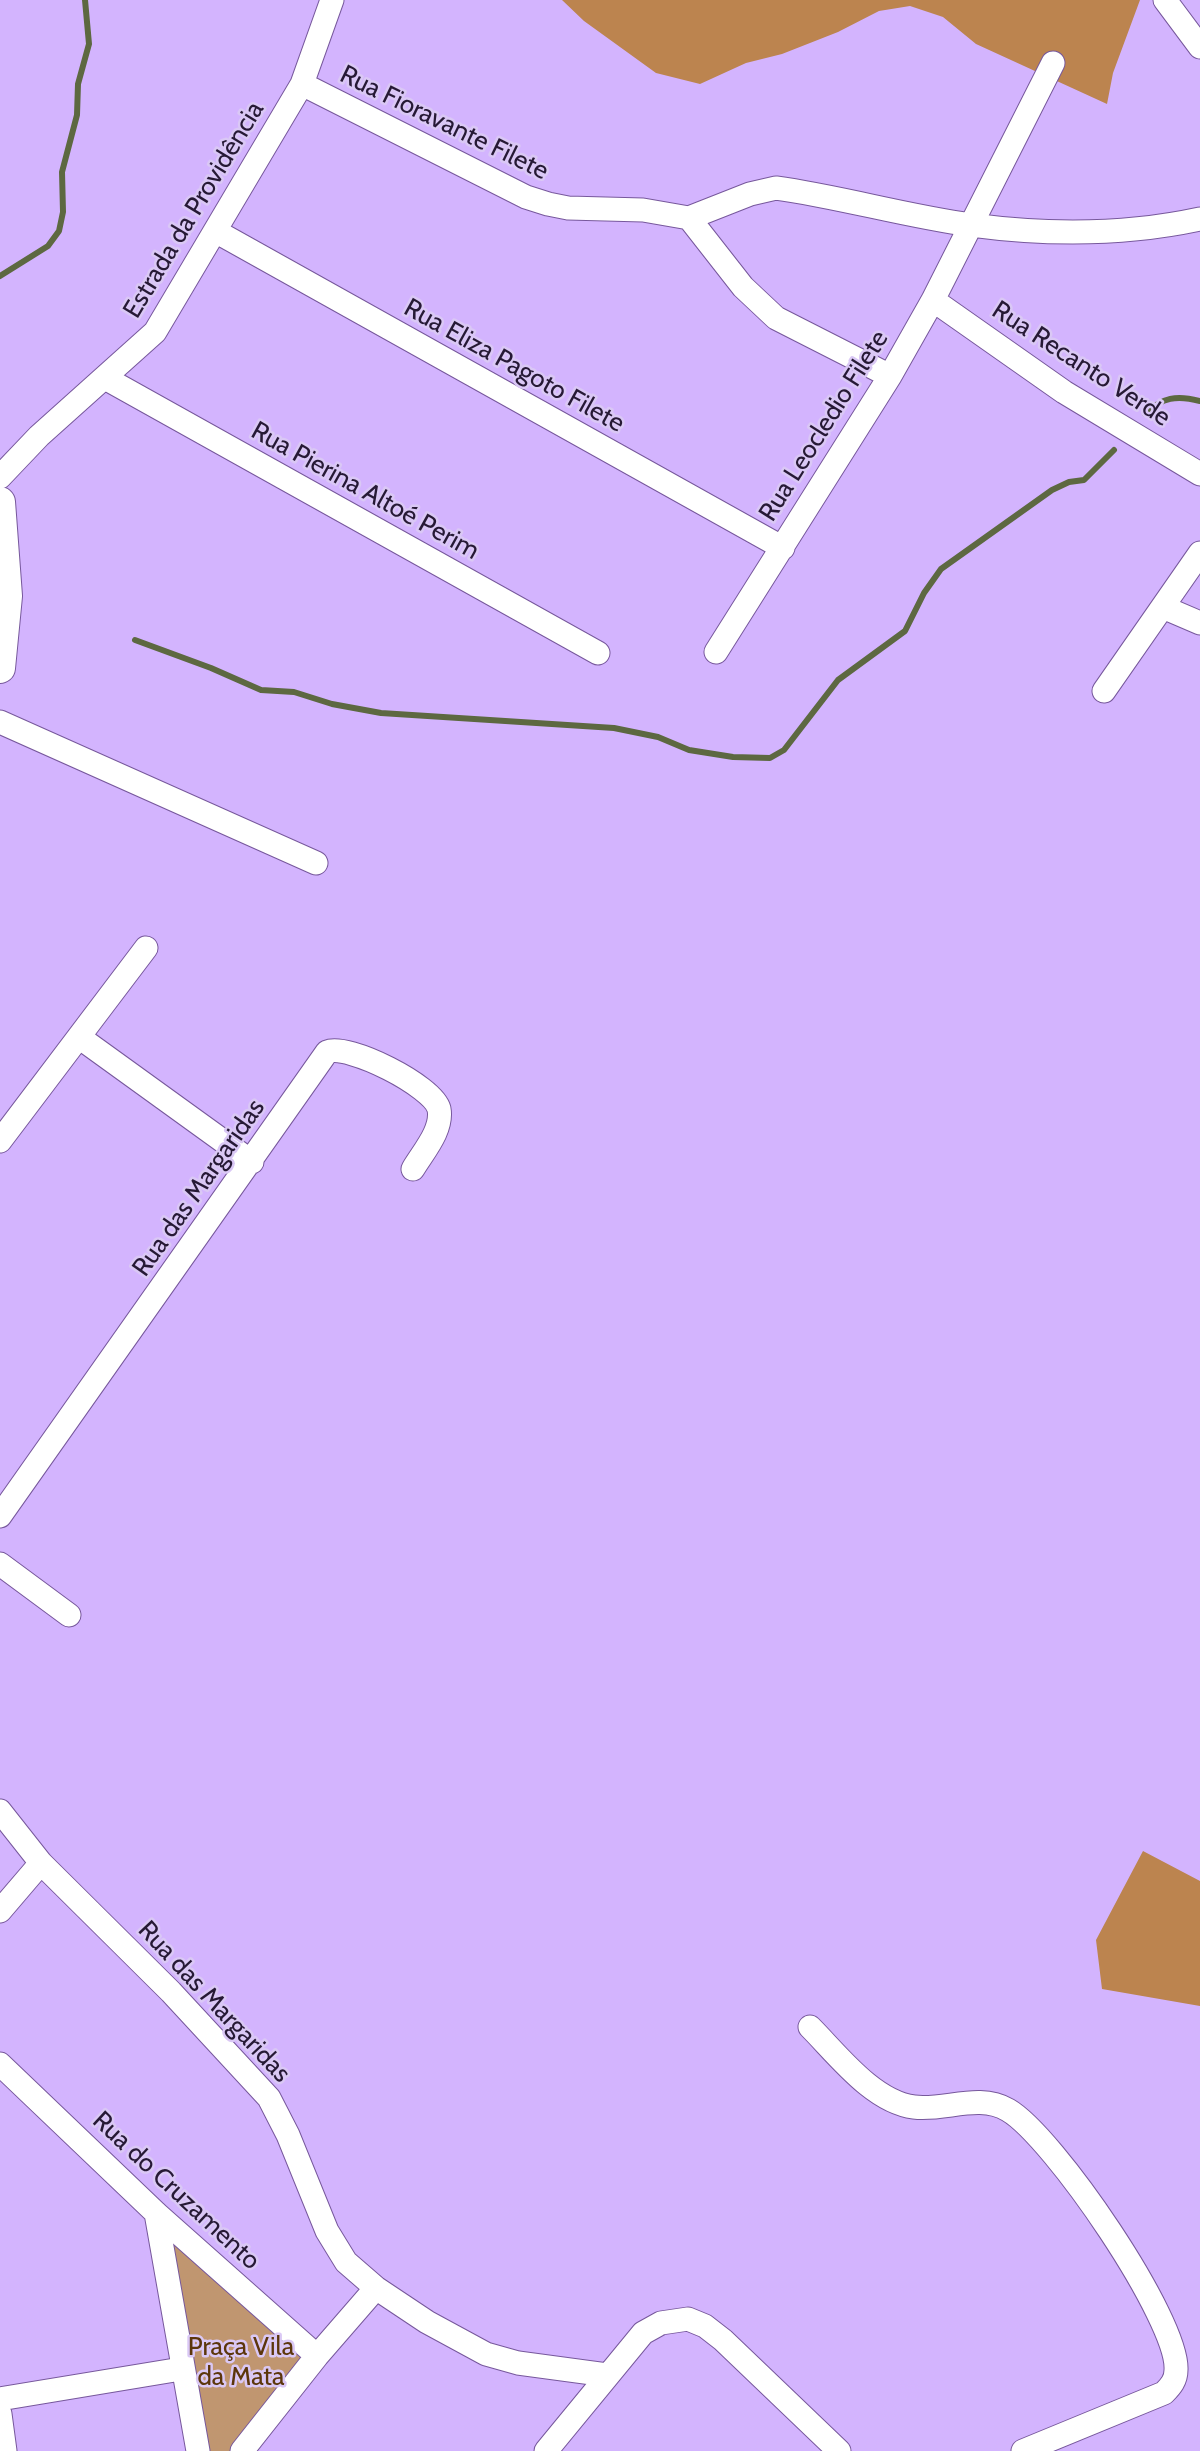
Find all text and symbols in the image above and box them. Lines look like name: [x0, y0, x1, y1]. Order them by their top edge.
street label: Rua Fioravante Filete: [335, 59, 553, 187]
street label: Estrada da Providência: [117, 96, 271, 324]
street label: Rua Eliza Pagoto Filete: [398, 292, 630, 440]
street label: Rua Recanto Verde: [986, 295, 1176, 433]
street label: Rua Leocledio Filete: [753, 325, 895, 527]
street label: Rua Pierina Altoé Perim: [246, 415, 484, 567]
street label: Rua das Margaridas: [126, 1093, 272, 1283]
street label: Rua das Margaridas: [131, 1915, 297, 2089]
street label: Rua do Cruzamento: [86, 2105, 266, 2277]
park label: Praça Vila da Mata: [188, 2331, 294, 2392]

